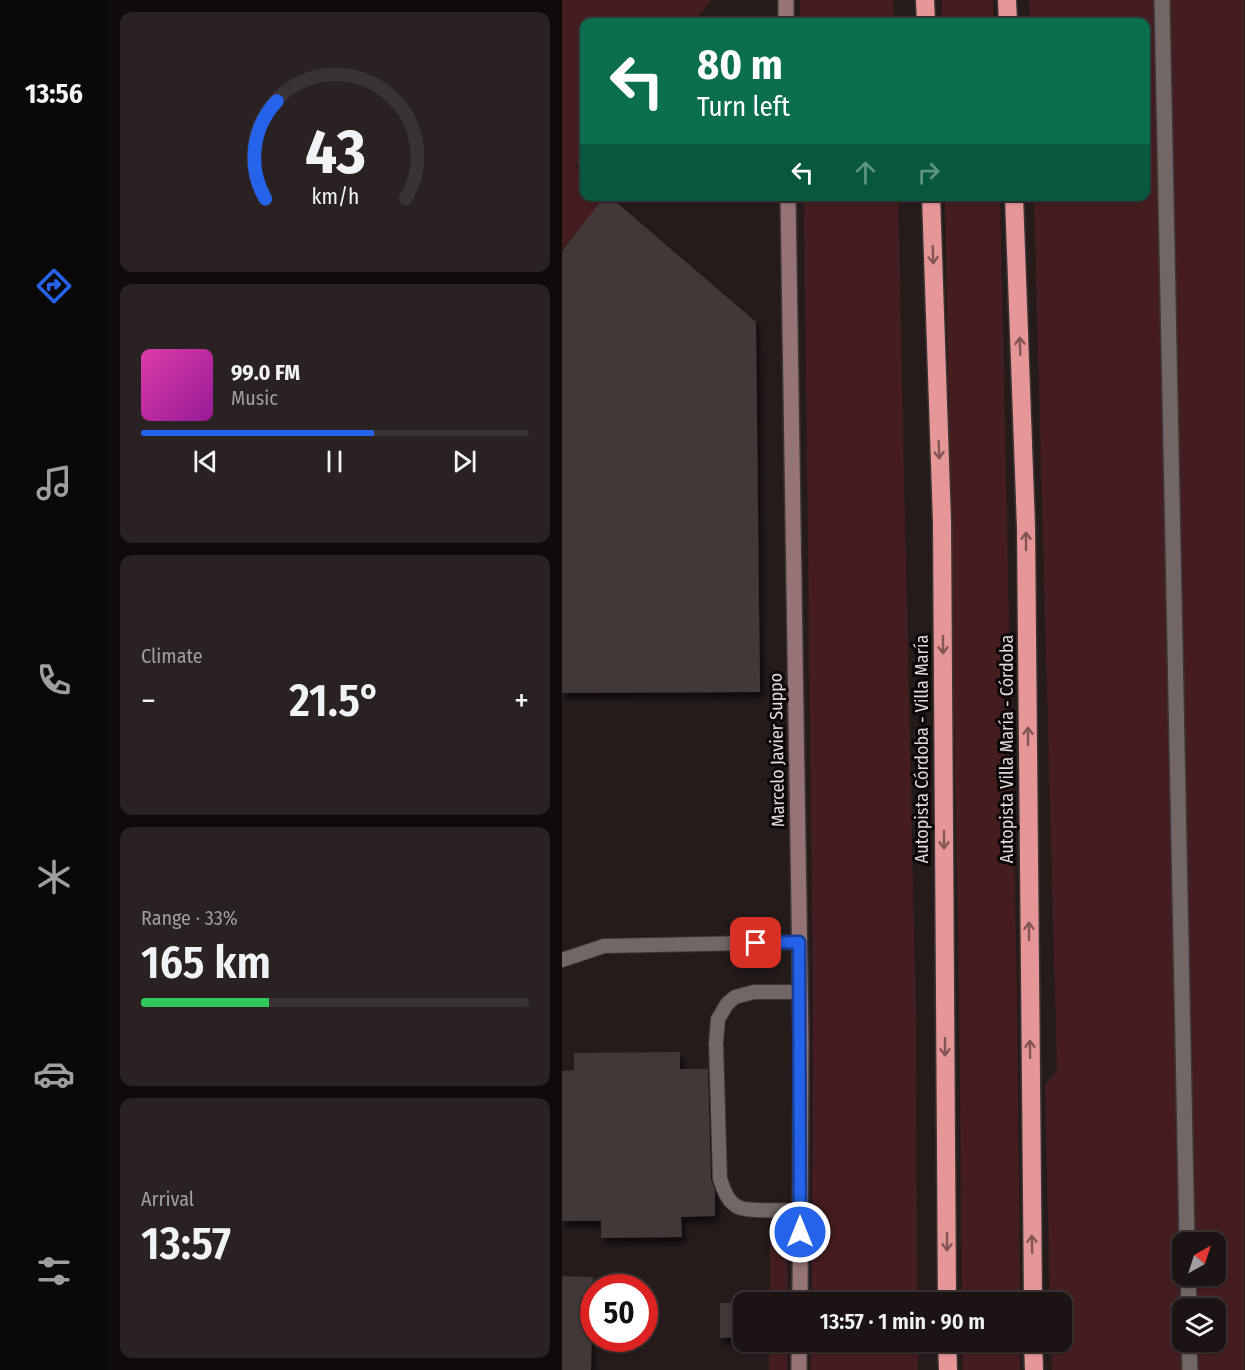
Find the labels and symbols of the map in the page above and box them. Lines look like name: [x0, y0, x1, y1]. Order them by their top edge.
one-way arrow: [927, 244, 939, 264]
one-way arrow: [1014, 336, 1025, 356]
one-way arrow: [934, 439, 945, 459]
one-way arrow: [1020, 531, 1032, 551]
one-way arrow: [937, 634, 948, 654]
street label: Autopista Córdoba - Villa María: [911, 635, 933, 863]
street label: Autopista Villa María - Córdoba: [996, 635, 1018, 863]
street label: Marcelo Javier Suppo: [765, 673, 789, 827]
one-way arrow: [1022, 726, 1034, 746]
one-way arrow: [938, 829, 950, 849]
pin: [730, 917, 781, 968]
one-way arrow: [1024, 921, 1035, 941]
one-way arrow: [940, 1036, 951, 1056]
one-way arrow: [1025, 1039, 1036, 1059]
position arrow: [768, 1200, 832, 1264]
one-way arrow: [941, 1231, 953, 1251]
north arrow: [1172, 1232, 1226, 1286]
one-way arrow: [1026, 1234, 1038, 1254]
speed limit sign: 50: [580, 1274, 658, 1352]

